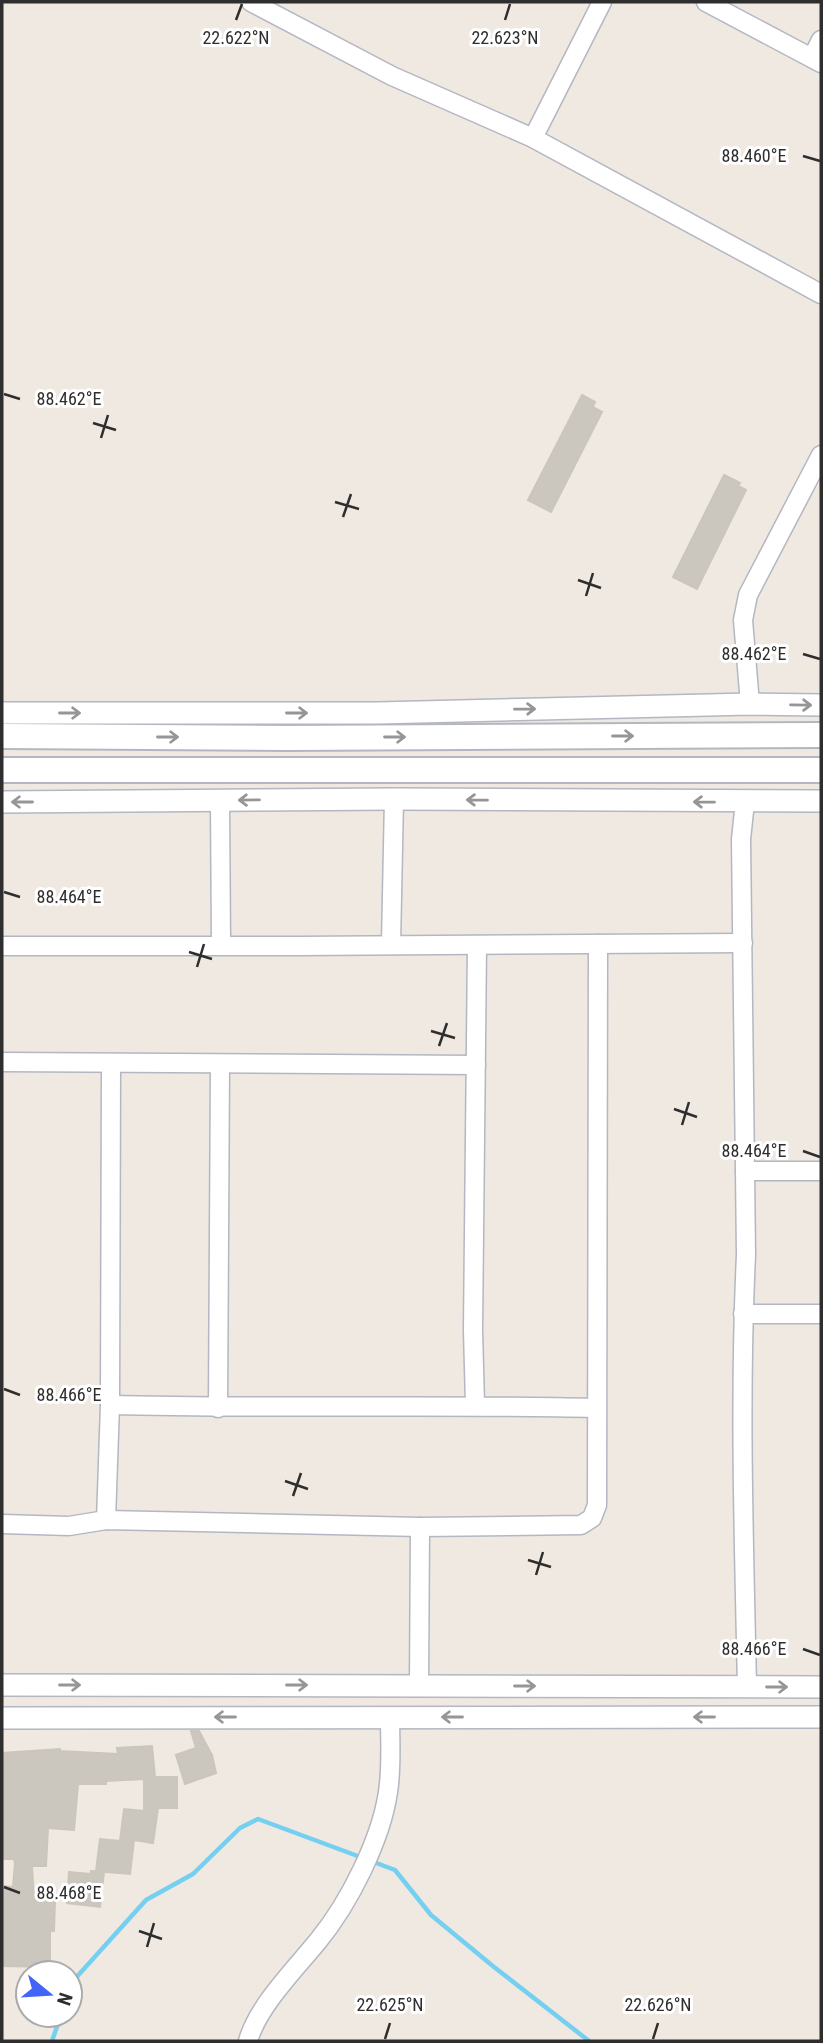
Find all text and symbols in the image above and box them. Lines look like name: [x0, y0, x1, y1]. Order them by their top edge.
text: 22.622°N: [202, 27, 270, 48]
text: 22.623°N: [471, 27, 539, 48]
text: 88.460°E: [722, 145, 786, 166]
text: 88.462°E: [37, 388, 101, 409]
text: 88.462°E: [722, 643, 786, 664]
one-way arrow: [790, 698, 813, 712]
one-way arrow: [513, 703, 536, 716]
one-way arrow: [58, 706, 81, 720]
one-way arrow: [286, 706, 309, 720]
one-way arrow: [611, 729, 634, 742]
one-way arrow: [156, 730, 179, 744]
one-way arrow: [384, 730, 407, 744]
one-way arrow: [238, 793, 261, 807]
one-way arrow: [465, 793, 488, 807]
one-way arrow: [10, 795, 33, 809]
one-way arrow: [693, 795, 716, 809]
text: 88.464°E: [37, 886, 101, 907]
text: 88.464°E: [722, 1140, 786, 1161]
text: 88.466°E: [37, 1384, 101, 1405]
text: 88.466°E: [722, 1638, 786, 1659]
one-way arrow: [58, 1678, 81, 1692]
one-way arrow: [286, 1678, 309, 1692]
one-way arrow: [513, 1679, 536, 1693]
one-way arrow: [765, 1680, 788, 1694]
one-way arrow: [213, 1710, 236, 1724]
one-way arrow: [441, 1710, 464, 1724]
one-way arrow: [693, 1710, 716, 1724]
text: 88.468°E: [37, 1882, 101, 1903]
north arrow: [14, 1959, 84, 2029]
text: N: [52, 1990, 77, 2008]
text: 22.625°N: [356, 1994, 424, 2015]
text: 22.626°N: [624, 1994, 692, 2015]

